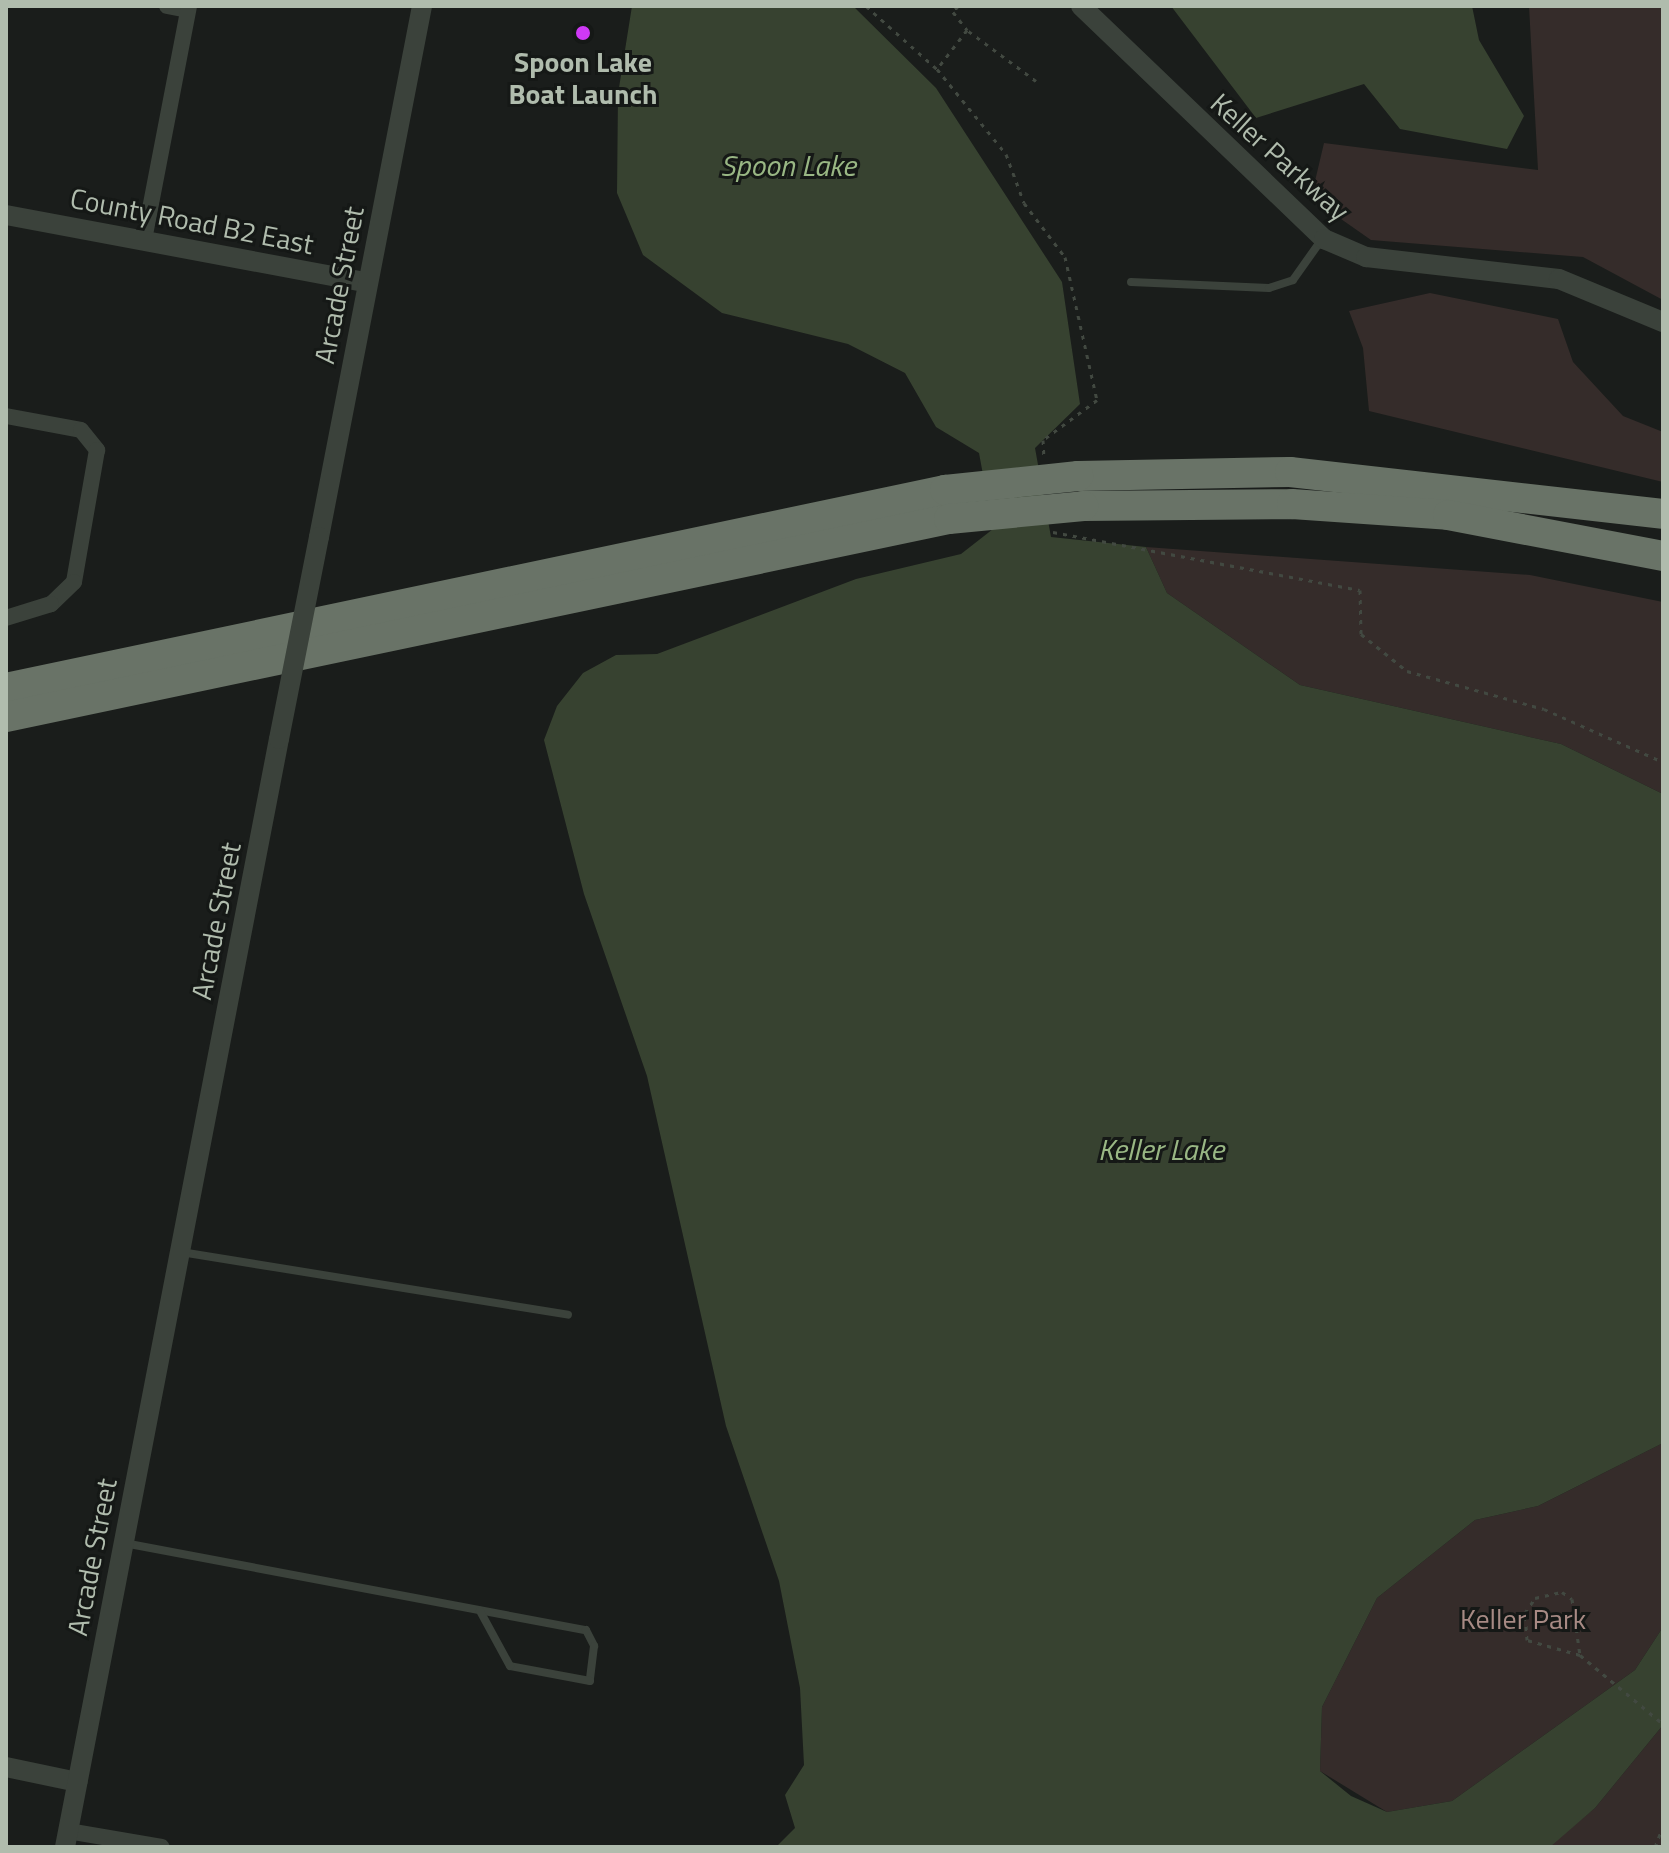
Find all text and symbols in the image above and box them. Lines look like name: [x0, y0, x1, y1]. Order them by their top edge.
marker: Spoon Lake Boat Launch: [574, 24, 592, 42]
place label: Spoon Lake Boat Launch: [508, 45, 658, 111]
street label: Keller Parkway: [1204, 86, 1356, 228]
water label: Spoon Lake: [720, 147, 856, 183]
street label: County Road B2 East: [67, 181, 317, 261]
street label: Arcade Street: [307, 203, 371, 367]
street label: Arcade Street: [184, 839, 248, 1003]
water label: Keller Lake: [1098, 1131, 1224, 1167]
street label: Arcade Street: [60, 1475, 124, 1639]
park label: Keller Park: [1460, 1602, 1586, 1636]

